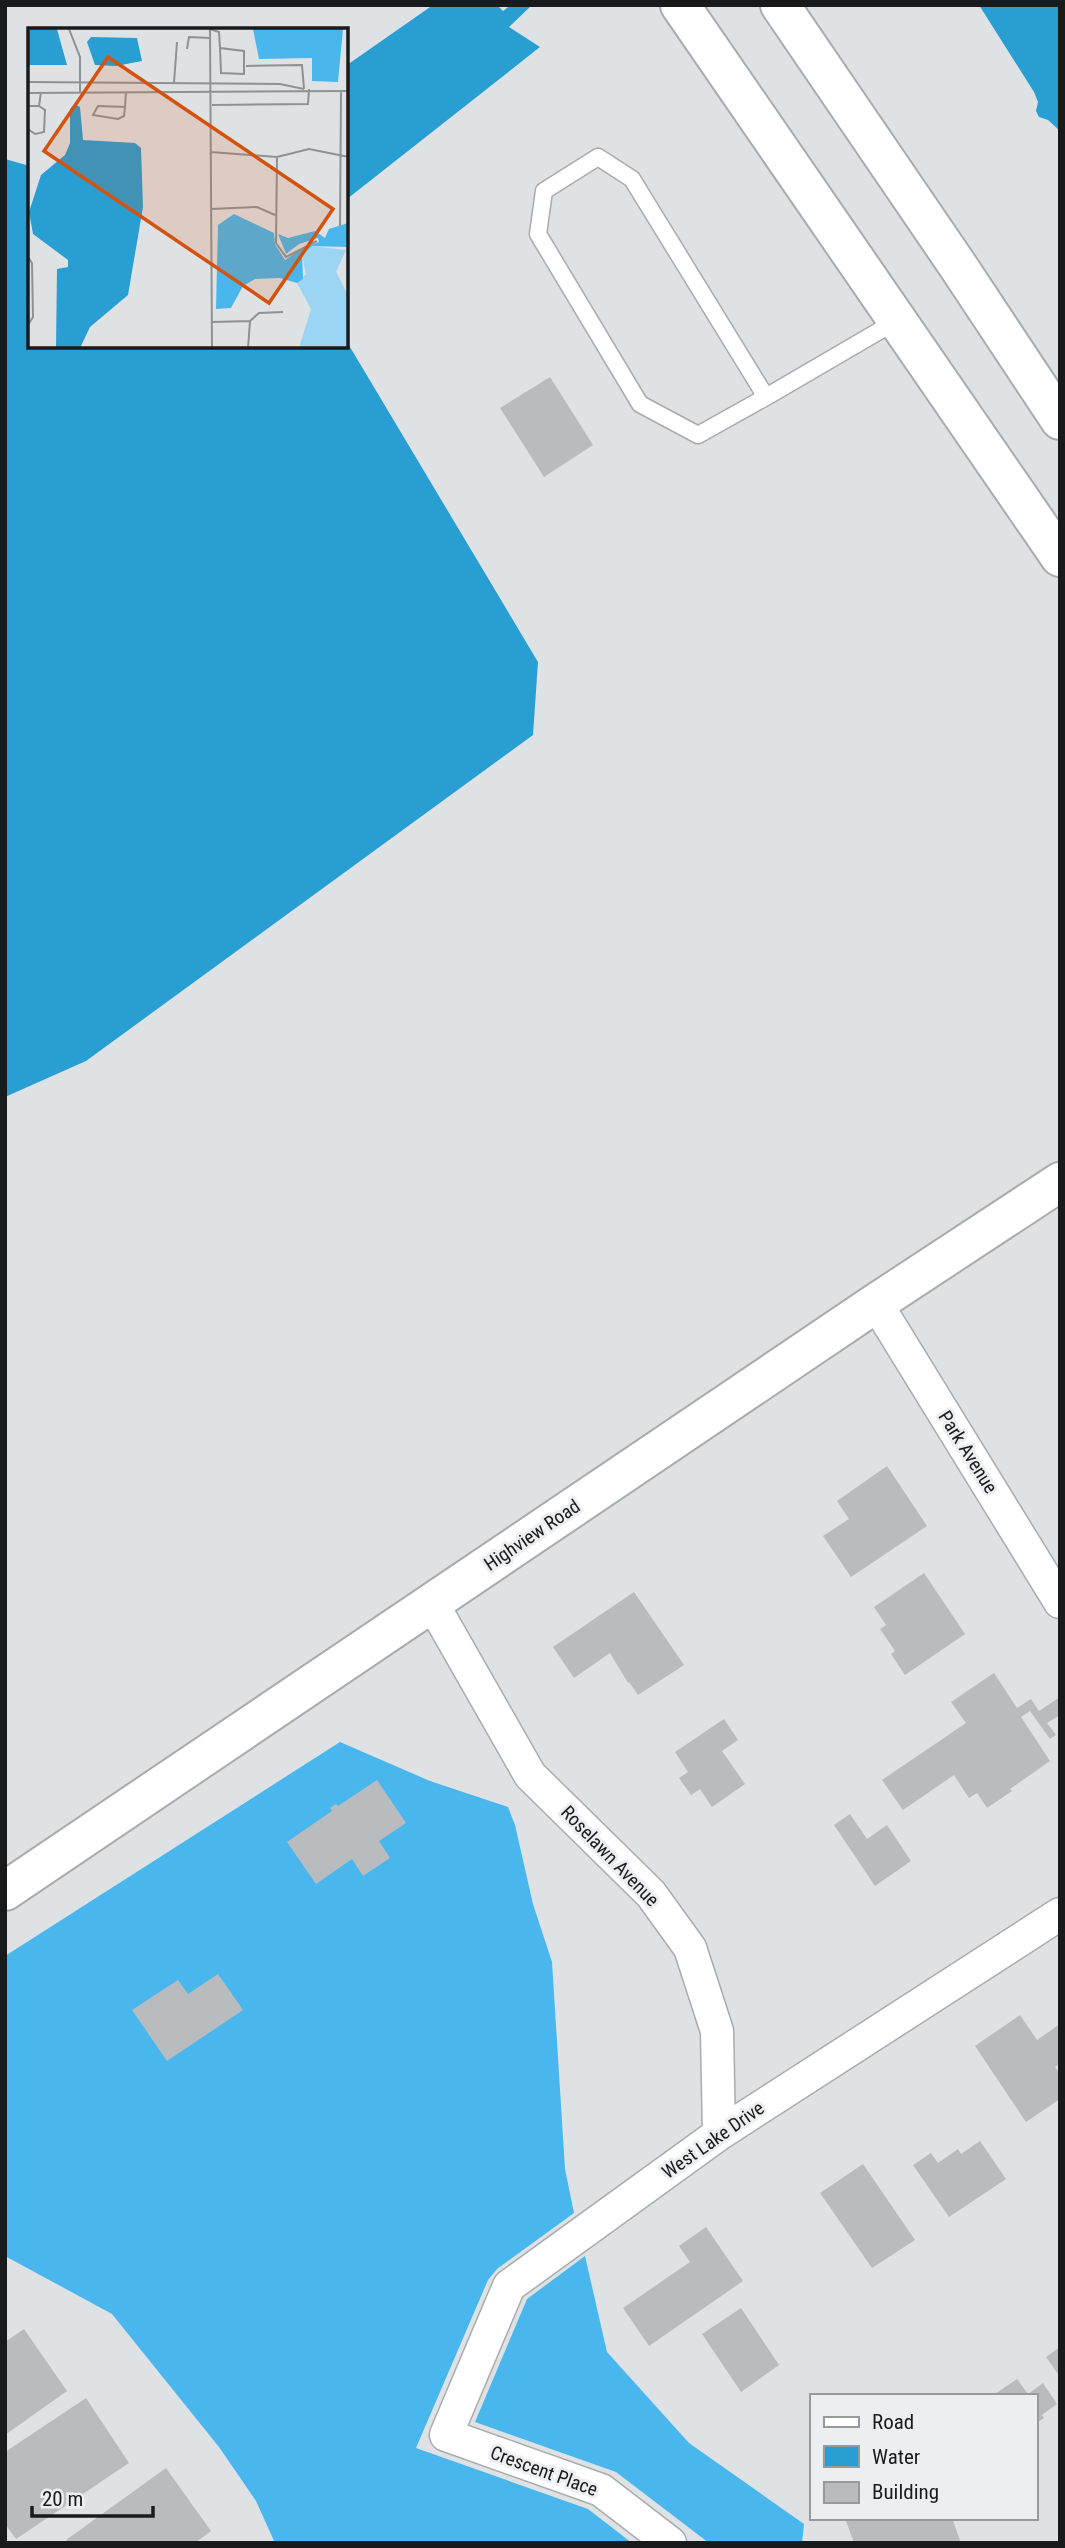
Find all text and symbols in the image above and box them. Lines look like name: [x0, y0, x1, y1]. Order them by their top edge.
inset map: [28, 28, 348, 348]
street label: Park Avenue: [934, 1406, 1002, 1498]
street label: Highview Road: [480, 1494, 584, 1576]
street label: Roselawn Avenue: [556, 1801, 664, 1911]
street label: West Lake Drive: [657, 2096, 769, 2184]
legend: [810, 2394, 1037, 2520]
text: Road: [872, 2410, 914, 2434]
street label: Crescent Place: [487, 2441, 601, 2501]
text: Water: [872, 2445, 920, 2469]
scale bar: [32, 2474, 152, 2518]
text: Building: [872, 2480, 939, 2504]
text: 20 m: [42, 2487, 83, 2511]

